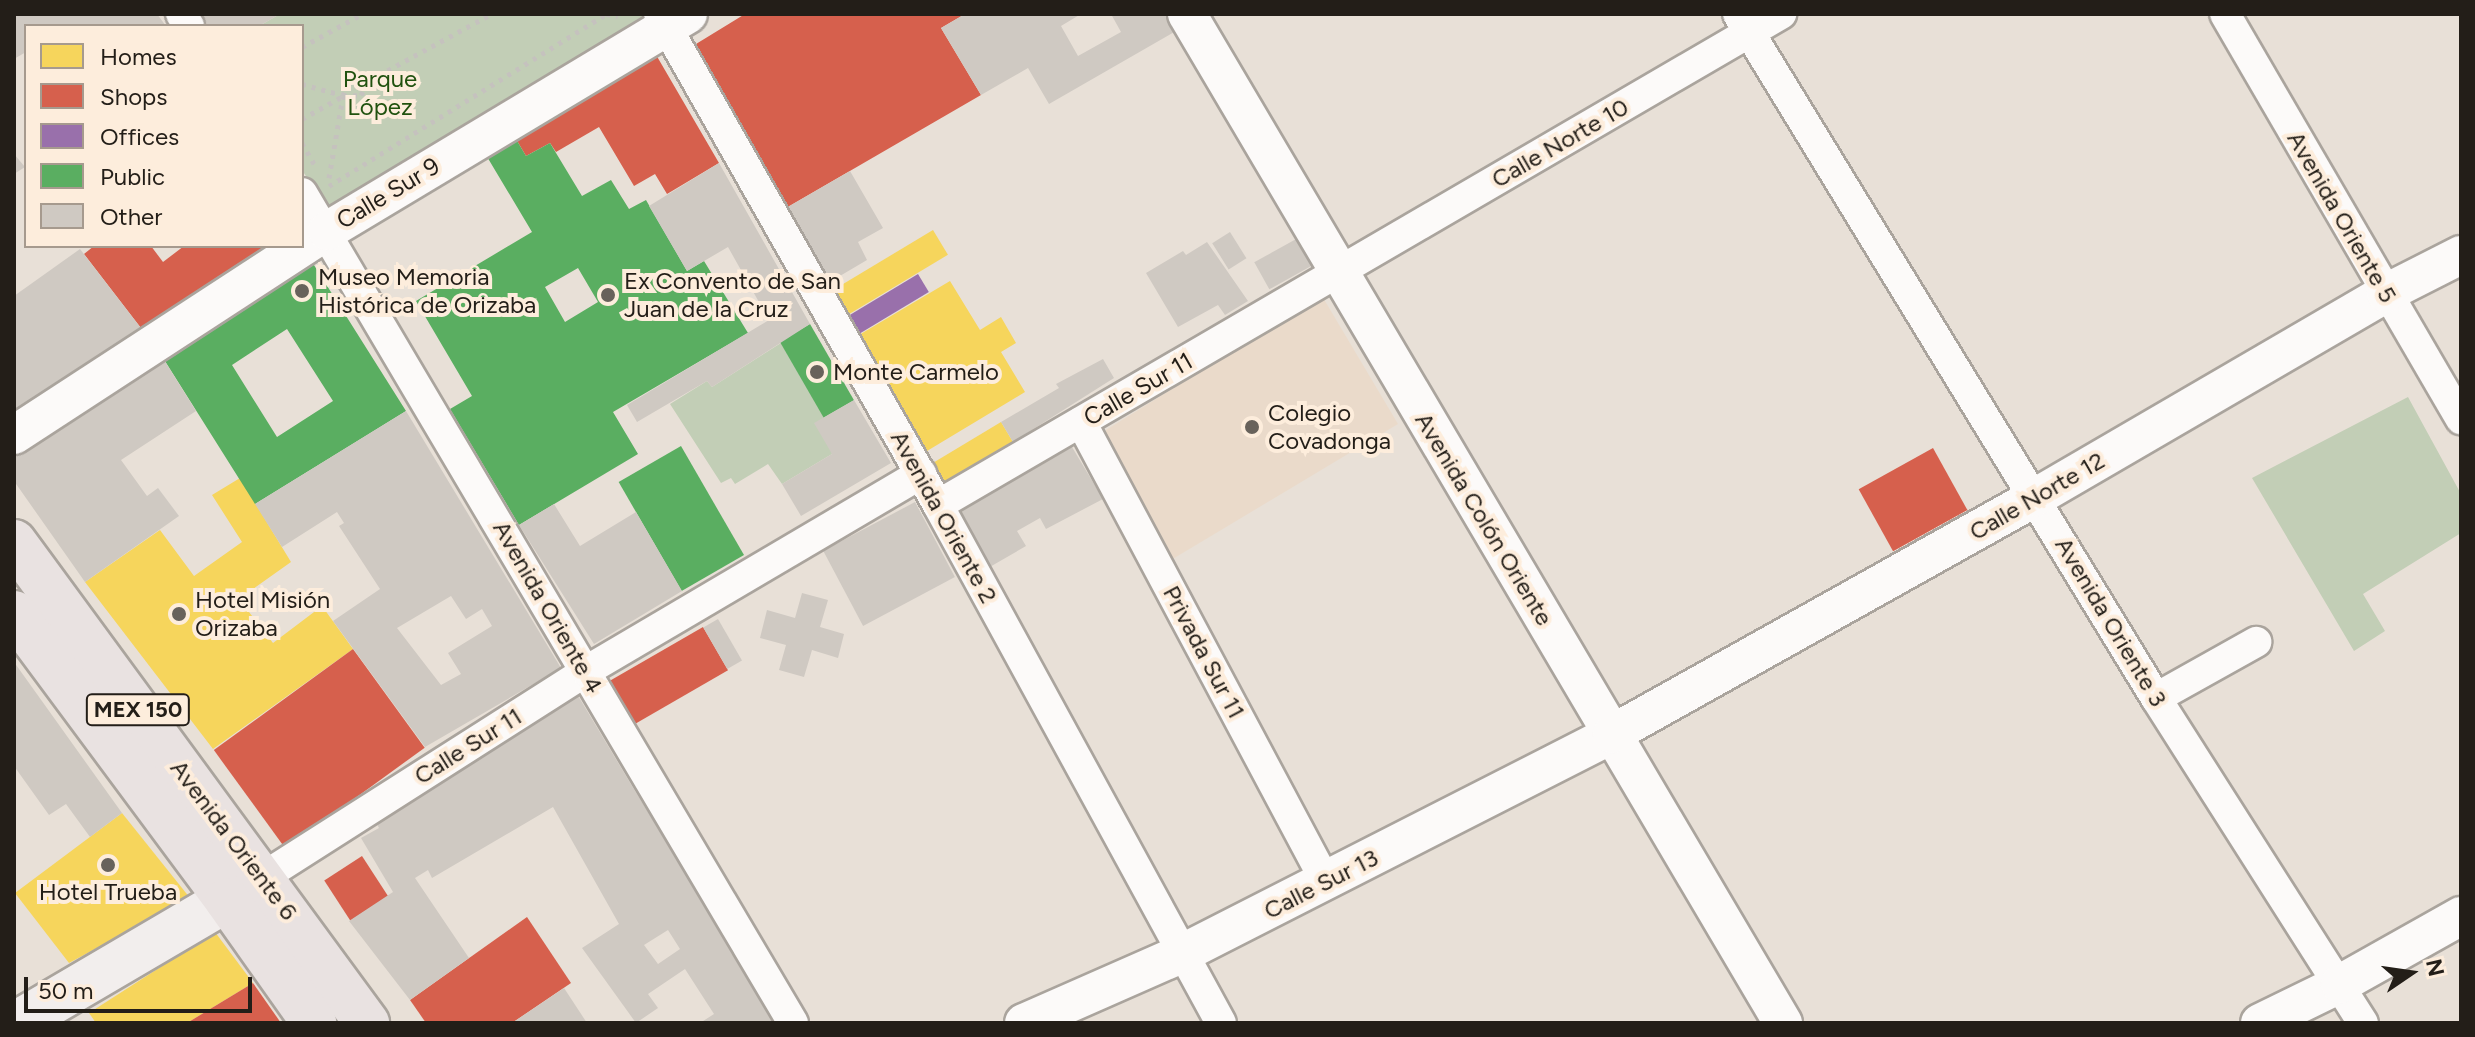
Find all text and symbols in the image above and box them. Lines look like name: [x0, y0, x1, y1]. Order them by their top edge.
legend: [24, 24, 304, 248]
text: Homes: [100, 42, 177, 71]
park label: Parque López: [343, 65, 417, 121]
text: Shops: [100, 82, 167, 111]
street label: Calle Norte 10: [1487, 92, 1633, 194]
text: Offices: [100, 122, 179, 151]
street label: Avenida Oriente 5: [2281, 126, 2403, 308]
street label: Calle Sur 9: [331, 151, 445, 235]
text: Public: [100, 162, 165, 191]
text: Other: [100, 202, 162, 231]
place label: Museo Memoria Histórica de Orizaba: [318, 263, 536, 319]
place label: Ex Convento de San Juan de la Cruz: [624, 267, 841, 323]
marker: Museo Memoria Histórica de Orizaba: [293, 282, 311, 300]
marker: Ex Convento de San Juan de la Cruz: [599, 286, 617, 304]
street label: Calle Sur 11: [1078, 346, 1198, 432]
place label: Monte Carmelo: [833, 358, 999, 386]
marker: Monte Carmelo: [808, 363, 826, 381]
place label: Colegio Covadonga: [1268, 399, 1391, 455]
street label: Avenida Colón Oriente: [1409, 407, 1559, 631]
marker: Colegio Covadonga: [1243, 418, 1261, 436]
street label: Avenida Oriente 2: [885, 426, 1003, 608]
street label: Calle Norte 12: [1964, 446, 2110, 546]
street label: Avenida Oriente 4: [487, 516, 609, 698]
street label: Avenida Oriente 3: [2049, 532, 2173, 712]
street label: Privada Sur 11: [1157, 581, 1251, 723]
place label: Hotel Misión Orizaba: [195, 586, 330, 642]
marker: Hotel Misión Orizaba: [170, 605, 188, 623]
road number: MEX 150: [84, 692, 192, 728]
street label: Calle Sur 11: [409, 702, 527, 790]
street label: Avenida Oriente 6: [164, 754, 304, 926]
street label: Calle Sur 13: [1259, 843, 1383, 925]
marker: Hotel Trueba: [99, 856, 117, 874]
place label: Hotel Trueba: [39, 878, 177, 906]
north arrow: [2371, 933, 2451, 1013]
text: N: [2420, 956, 2450, 979]
scale bar: [28, 961, 256, 1011]
text: 50 m: [38, 976, 94, 1005]

